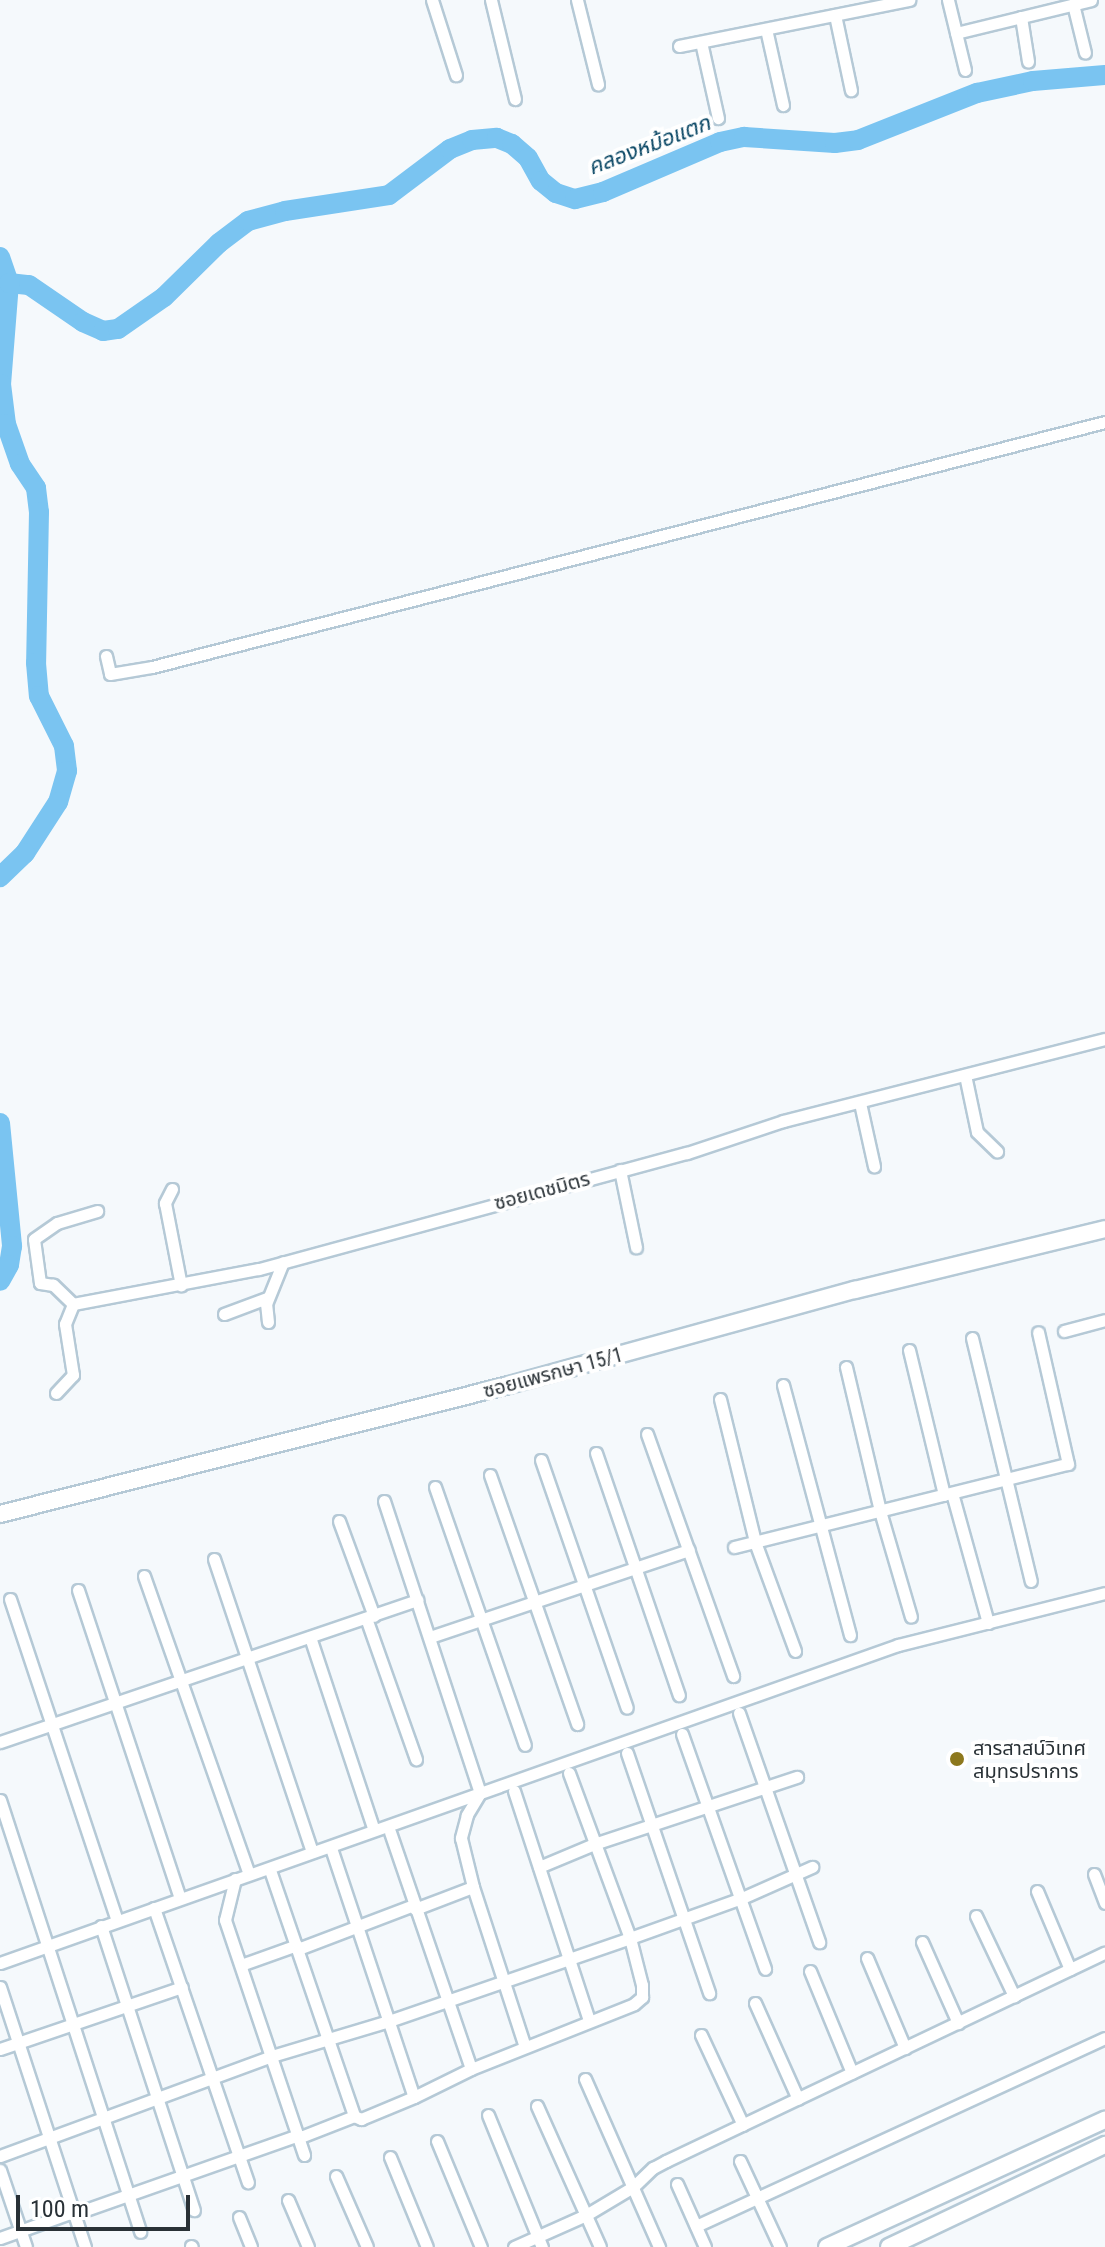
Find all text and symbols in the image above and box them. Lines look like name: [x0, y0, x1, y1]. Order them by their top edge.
water label: คลองหม้อแตก: [584, 110, 714, 180]
street label: ซอยเดชมิตร: [491, 1167, 593, 1215]
street label: ซอยแพรกษา 15/1: [481, 1343, 625, 1403]
place label: สารสาสน์วิเทศ สมุทรปราการ: [973, 1736, 1086, 1783]
marker: สารสาสน์วิเทศ สมุทรปราการ: [948, 1750, 966, 1768]
scale bar: [20, 2179, 194, 2229]
text: 100 m: [30, 2195, 89, 2223]

